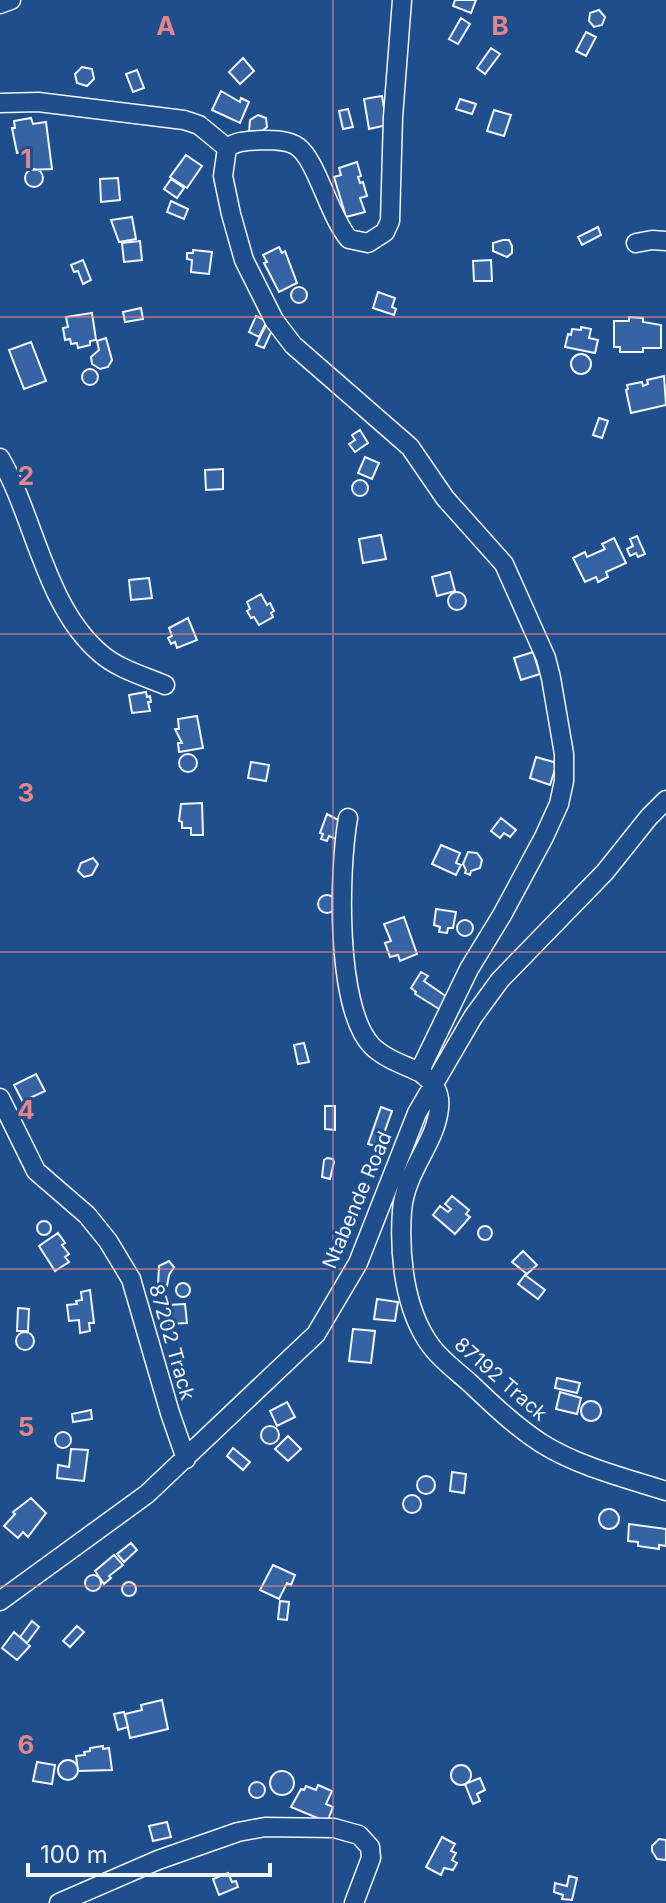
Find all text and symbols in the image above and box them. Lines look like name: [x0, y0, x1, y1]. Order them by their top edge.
text: A: [156, 10, 176, 41]
text: B: [491, 10, 509, 41]
text: 1: [20, 143, 32, 174]
text: 2: [18, 460, 34, 491]
text: 3: [18, 777, 34, 808]
text: 4: [17, 1094, 35, 1125]
street label: Ntabende Road: [317, 1128, 397, 1272]
street label: 87202 Track: [144, 1281, 200, 1403]
street label: 87192 Track: [450, 1332, 552, 1426]
text: 5: [18, 1411, 34, 1442]
text: 6: [18, 1729, 34, 1760]
scale bar: [28, 1827, 270, 1877]
text: 100 m: [40, 1840, 108, 1869]

